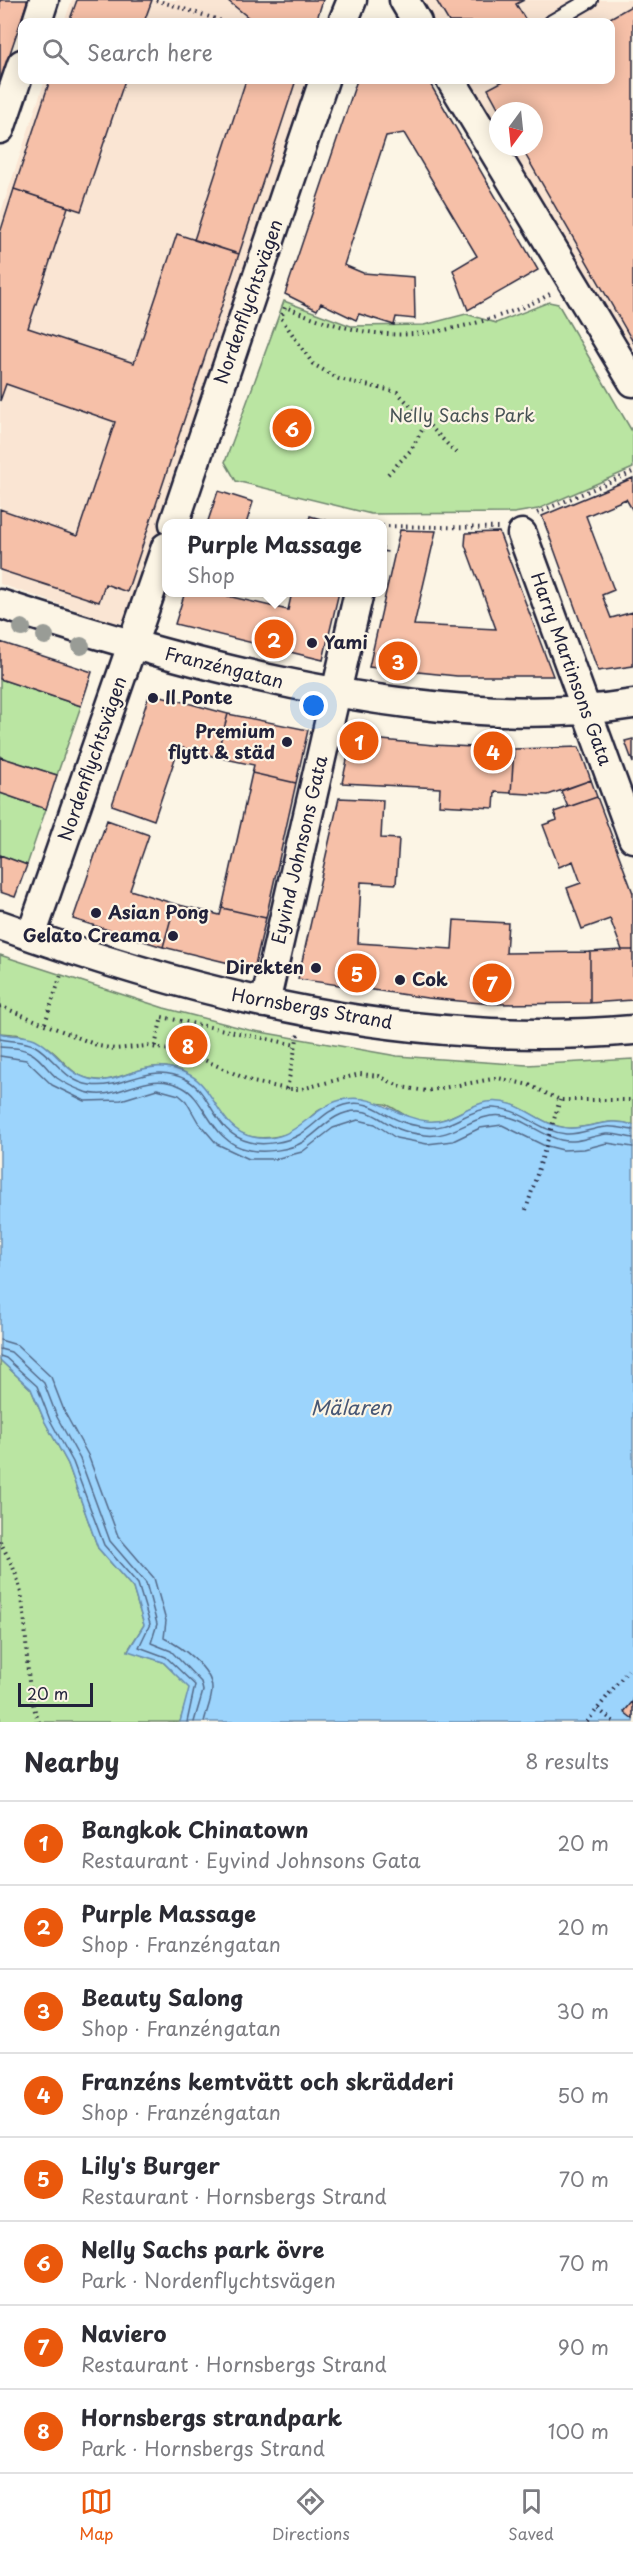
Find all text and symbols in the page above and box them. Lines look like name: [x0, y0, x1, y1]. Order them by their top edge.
search box: [18, 18, 615, 84]
icon: search: [39, 35, 72, 68]
text: Search here: [87, 35, 213, 68]
north arrow: [489, 102, 543, 156]
street label: Nordenflychtsvägen: [207, 215, 289, 388]
park label: Nelly Sachs Park: [389, 401, 535, 428]
pin: 6: [272, 406, 312, 450]
popup: [162, 519, 387, 597]
text: Purple Massage: [187, 527, 362, 560]
text: Shop: [187, 560, 235, 590]
street label: Harry Martinsons Gata: [525, 568, 620, 769]
pin: 2: [254, 616, 294, 662]
place label: Yami: [324, 628, 368, 655]
marker: Yami: [305, 636, 319, 650]
pin: 3: [378, 638, 418, 684]
street label: Franzéngatan: [162, 639, 287, 694]
street label: Nordenflychtsvägen: [51, 672, 133, 845]
place label: Il Ponte: [165, 683, 233, 710]
marker: Il Ponte: [146, 691, 160, 705]
your location: [299, 691, 328, 720]
place label: Premium flytt & städ: [168, 717, 275, 765]
pin: 1: [340, 718, 378, 764]
pin: 4: [474, 728, 512, 774]
marker: Premium flytt & städ: [280, 735, 294, 749]
street label: Eyvind Johnsons Gata: [264, 752, 334, 947]
place label: Asian Pong: [107, 898, 209, 925]
marker: Asian Pong: [89, 906, 103, 920]
place label: Gelato Creama: [23, 921, 161, 948]
marker: Gelato Creama: [166, 929, 180, 943]
pin: 5: [338, 950, 376, 996]
place label: Direkten: [226, 953, 304, 980]
pin: 7: [472, 960, 512, 1006]
marker: Direkten: [309, 961, 323, 975]
place label: Cok: [412, 965, 448, 992]
marker: Cok: [393, 973, 407, 987]
street label: Hornsbergs Strand: [230, 980, 395, 1035]
pin: 8: [168, 1022, 207, 1068]
water label: Mälaren: [311, 1392, 392, 1422]
scale bar: [18, 1680, 93, 1708]
text: 20 m: [27, 1681, 68, 1705]
text: Nearby: [24, 1742, 119, 1781]
text: 8 results: [525, 1746, 609, 1776]
text: Bangkok Chinatown: [81, 1812, 309, 1845]
text: 1: [39, 1828, 48, 1858]
text: 20 m: [557, 1828, 609, 1858]
text: Restaurant · Eyvind Johnsons Gata: [81, 1845, 421, 1875]
text: Purple Massage: [81, 1896, 256, 1929]
text: 2: [36, 1912, 51, 1942]
text: 20 m: [557, 1912, 609, 1942]
text: Shop · Franzéngatan: [81, 1929, 281, 1959]
text: Beauty Salong: [81, 1980, 244, 2013]
text: 3: [37, 1996, 50, 2026]
text: 30 m: [556, 1996, 609, 2026]
text: Shop · Franzéngatan: [81, 2013, 281, 2043]
text: Franzéns kemtvätt och skrädderi: [81, 2064, 454, 2097]
text: 4: [37, 2080, 50, 2110]
text: 50 m: [557, 2080, 609, 2110]
text: Shop · Franzéngatan: [81, 2097, 281, 2127]
text: Lily's Burger: [81, 2148, 220, 2181]
text: 5: [37, 2164, 50, 2194]
text: 70 m: [559, 2164, 609, 2194]
text: Restaurant · Hornsbergs Strand: [81, 2181, 387, 2211]
text: Nelly Sachs park övre: [81, 2232, 325, 2265]
text: 6: [36, 2248, 51, 2278]
text: 70 m: [559, 2248, 609, 2278]
text: Park · Nordenflychtsvägen: [81, 2265, 336, 2295]
text: Naviero: [81, 2316, 166, 2349]
text: 7: [38, 2332, 49, 2362]
text: 90 m: [558, 2332, 609, 2362]
text: Restaurant · Hornsbergs Strand: [81, 2349, 387, 2379]
text: Hornsbergs strandpark: [81, 2400, 342, 2433]
text: 8: [37, 2416, 50, 2446]
text: 100 m: [548, 2416, 609, 2446]
text: Park · Hornsbergs Strand: [81, 2433, 325, 2463]
tab: Map: [79, 2485, 113, 2545]
tab: Directions: [272, 2485, 350, 2545]
tab: Saved: [508, 2485, 554, 2545]

